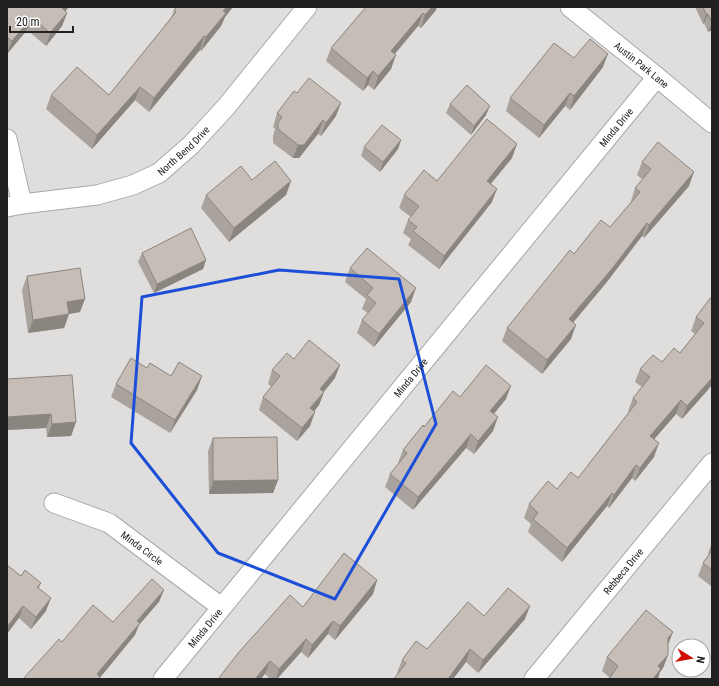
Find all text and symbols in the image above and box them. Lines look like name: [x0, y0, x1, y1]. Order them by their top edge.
scale bar: [10, 8, 73, 34]
text: 20 m: [16, 15, 40, 29]
street label: Austin Park Lane: [612, 40, 671, 91]
street label: Minda Drive: [597, 106, 636, 149]
street label: North Bend Drive: [156, 124, 212, 178]
street label: Minda Drive: [392, 356, 430, 399]
street label: Minda Circle: [119, 529, 165, 568]
street label: Rebbeca Drive: [601, 546, 646, 596]
street label: Minda Drive: [186, 607, 225, 650]
north arrow: [671, 638, 711, 678]
text: N: [693, 655, 707, 665]

